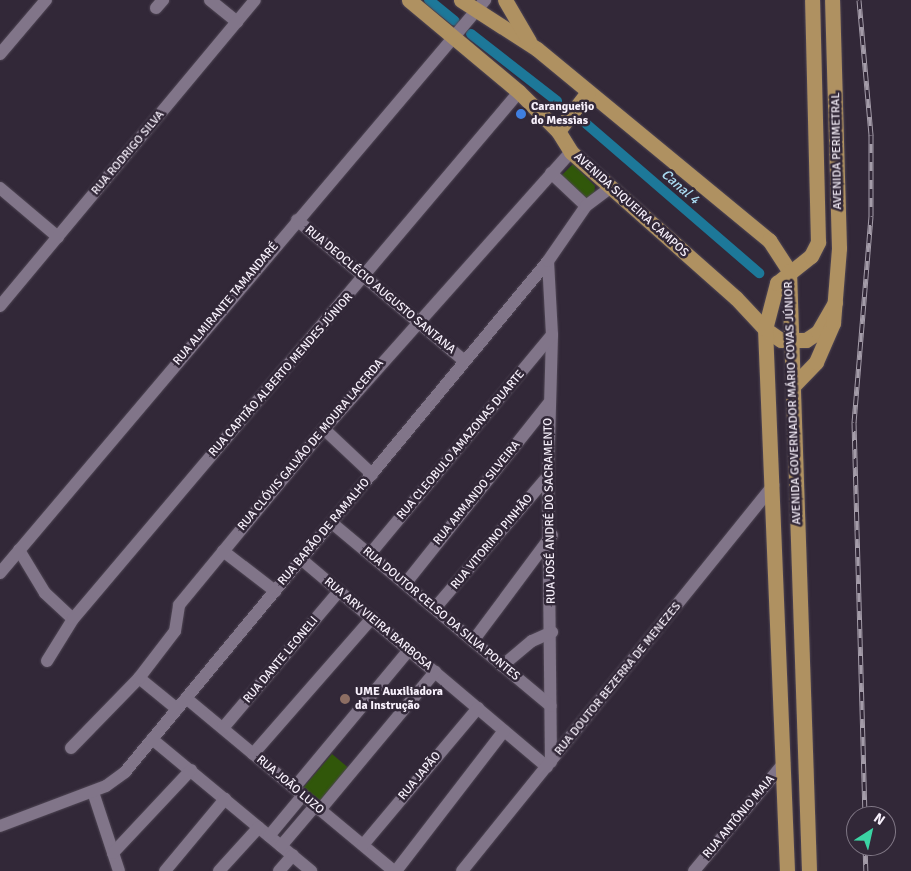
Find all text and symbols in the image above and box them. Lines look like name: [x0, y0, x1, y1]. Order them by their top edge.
street label: AVENIDA PERIMETRAL: [829, 92, 845, 210]
place label: Carangueijo do Messias: [531, 100, 594, 128]
street label: RUA RODRIGO SILVA: [89, 108, 167, 198]
marker: Carangueijo do Messias: [515, 108, 527, 120]
street label: AVENIDA SIQUEIRA CAMPOS: [571, 150, 691, 260]
water label: Canal 4: [658, 166, 702, 208]
street label: RUA DEOCLÉCIO AUGUSTO SANTANA: [302, 223, 458, 357]
street label: RUA ALMIRANTE TAMANDARÉ: [170, 240, 282, 368]
street label: AVENIDA GOVERNADOR MÁRIO COVAS JÚNIOR: [782, 281, 804, 525]
street label: RUA CAPITÃO ALBERTO MENDES JÚNIOR: [206, 290, 356, 460]
street label: RUA CLÓVIS GALVÃO DE MOURA LACERDA: [235, 356, 387, 534]
street label: RUA CLEOBULO AMAZONAS DUARTE: [394, 367, 528, 523]
street label: RUA JOSÉ ANDRÉ DO SACRAMENTO: [541, 418, 559, 604]
street label: RUA ARMANDO SILVEIRA: [431, 438, 523, 548]
street label: RUA BARÃO DE RAMALHO: [275, 476, 373, 588]
street label: RUA VITORINO PINHÃO: [448, 491, 536, 593]
street label: RUA DOUTOR CELSO DA SILVA PONTES: [360, 544, 522, 684]
street label: RUA ARY VIEIRA BARBOSA: [321, 575, 435, 673]
street label: RUA DOUTOR BEZERRA DE MENEZES: [552, 600, 684, 758]
street label: RUA DANTE LEONELI: [241, 614, 321, 706]
place label: UME Auxiliadora da Instrução: [355, 685, 443, 713]
marker: UME Auxiliadora da Instrução: [339, 693, 351, 705]
street label: RUA JAPÃO: [396, 749, 444, 803]
street label: RUA JOÃO LUZO: [253, 753, 327, 817]
street label: RUA ANTÔNIO MAIA: [700, 773, 778, 861]
north arrow: [846, 806, 896, 856]
text: N: [870, 809, 888, 829]

